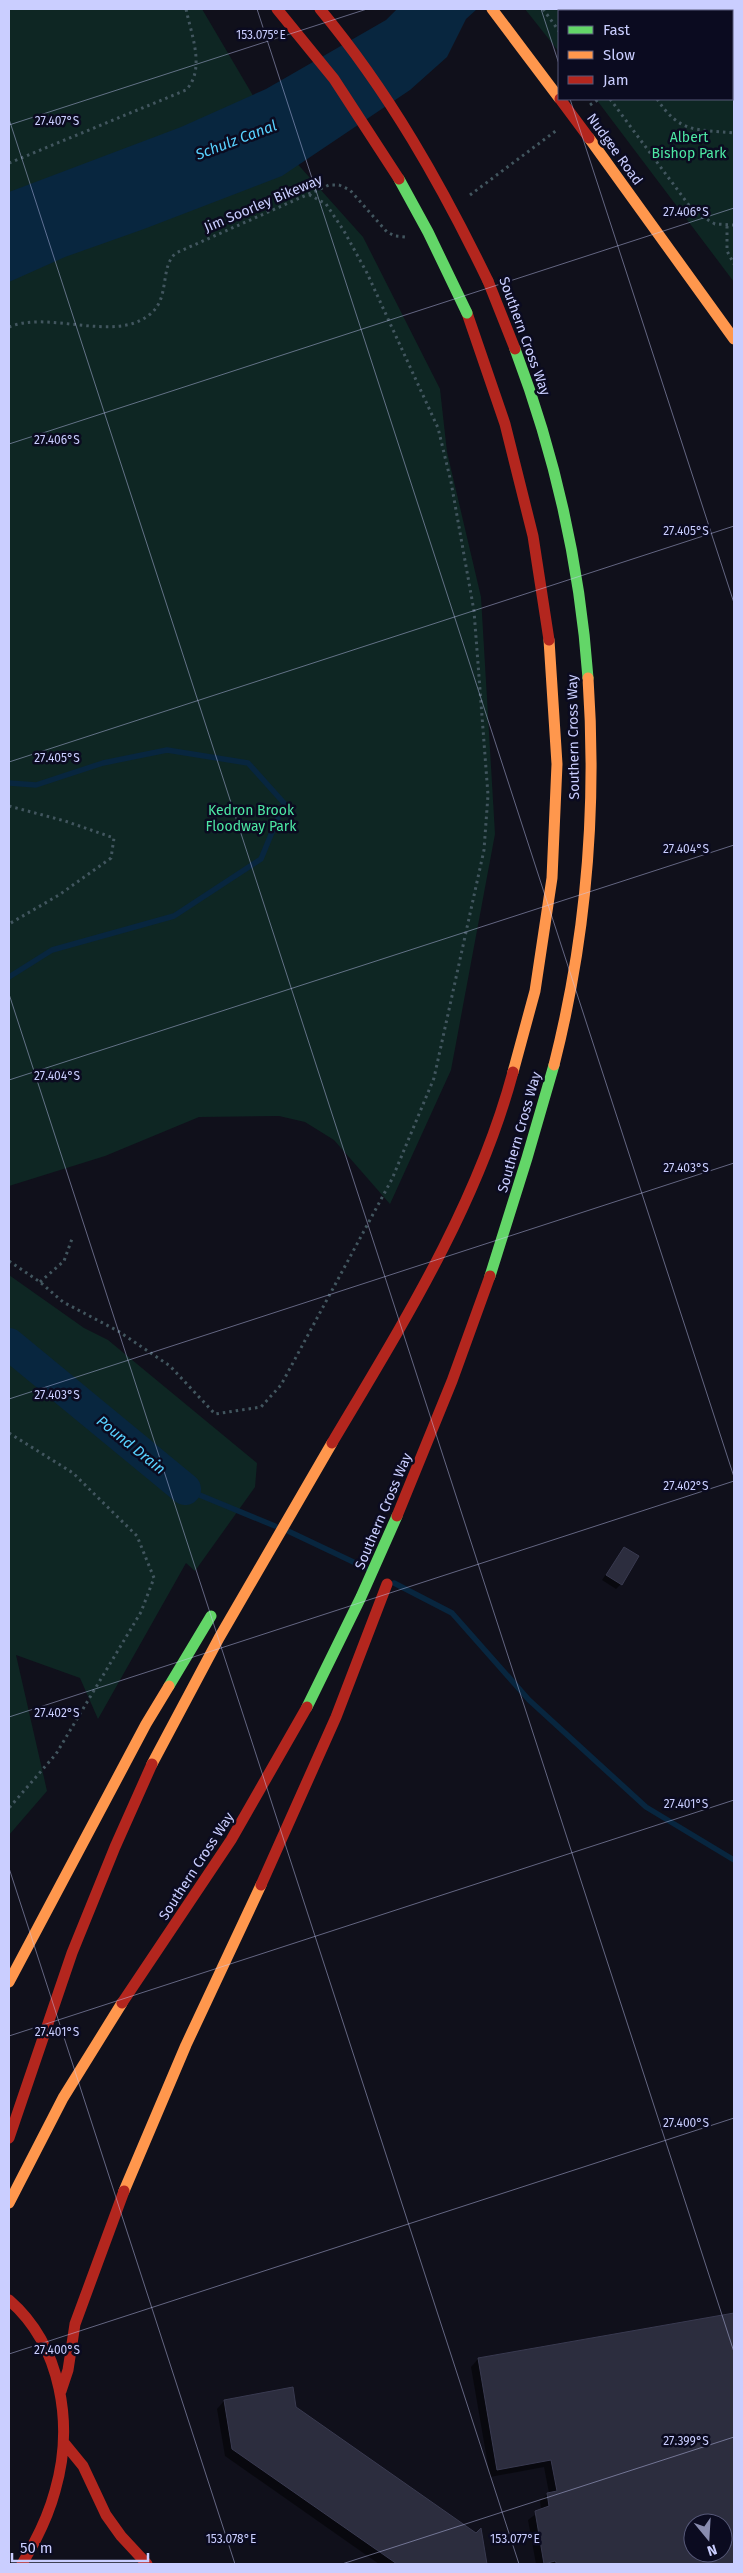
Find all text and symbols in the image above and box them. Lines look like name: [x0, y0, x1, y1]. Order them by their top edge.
legend: [558, 10, 733, 100]
text: Fast: [603, 21, 630, 39]
text: 153.075°E: [236, 28, 286, 42]
text: Slow: [603, 46, 635, 64]
text: Jam: [603, 71, 629, 89]
street label: Nudgee Road: [583, 110, 646, 188]
text: 27.407°S: [35, 114, 80, 128]
water label: Schulz Canal: [192, 116, 279, 164]
park label: Albert Bishop Park: [652, 129, 727, 162]
street label: Jim Soorley Bikeway: [202, 171, 325, 236]
text: 27.406°S: [663, 205, 709, 219]
street label: Southern Cross Way: [495, 275, 554, 398]
text: 27.406°S: [34, 433, 80, 447]
text: 27.405°S: [663, 524, 709, 538]
street label: Southern Cross Way: [564, 674, 583, 800]
text: 27.405°S: [34, 751, 80, 765]
park label: Kedron Brook Floodway Park: [206, 802, 297, 835]
text: 27.404°S: [663, 842, 709, 856]
text: 27.404°S: [34, 1069, 80, 1083]
street label: Southern Cross Way: [494, 1070, 545, 1195]
text: 27.403°S: [663, 1161, 709, 1175]
text: 27.403°S: [34, 1388, 80, 1402]
water label: Pound Drain: [93, 1412, 169, 1478]
street label: Southern Cross Way: [351, 1450, 416, 1572]
text: 27.402°S: [663, 1479, 709, 1493]
text: 27.402°S: [34, 1706, 80, 1720]
text: 27.401°S: [664, 1797, 709, 1811]
street label: Southern Cross Way: [155, 1809, 238, 1923]
text: 27.401°S: [35, 2025, 80, 2039]
text: 27.400°S: [663, 2116, 710, 2130]
text: 27.400°S: [34, 2343, 81, 2357]
text: 27.399°S: [663, 2434, 709, 2448]
north arrow: [683, 2513, 733, 2563]
scale bar: [12, 2530, 149, 2562]
text: 153.078°E: [206, 2532, 256, 2546]
text: 153.077°E: [490, 2532, 540, 2546]
text: 50 m: [20, 2539, 53, 2557]
text: N: [705, 2540, 719, 2559]

